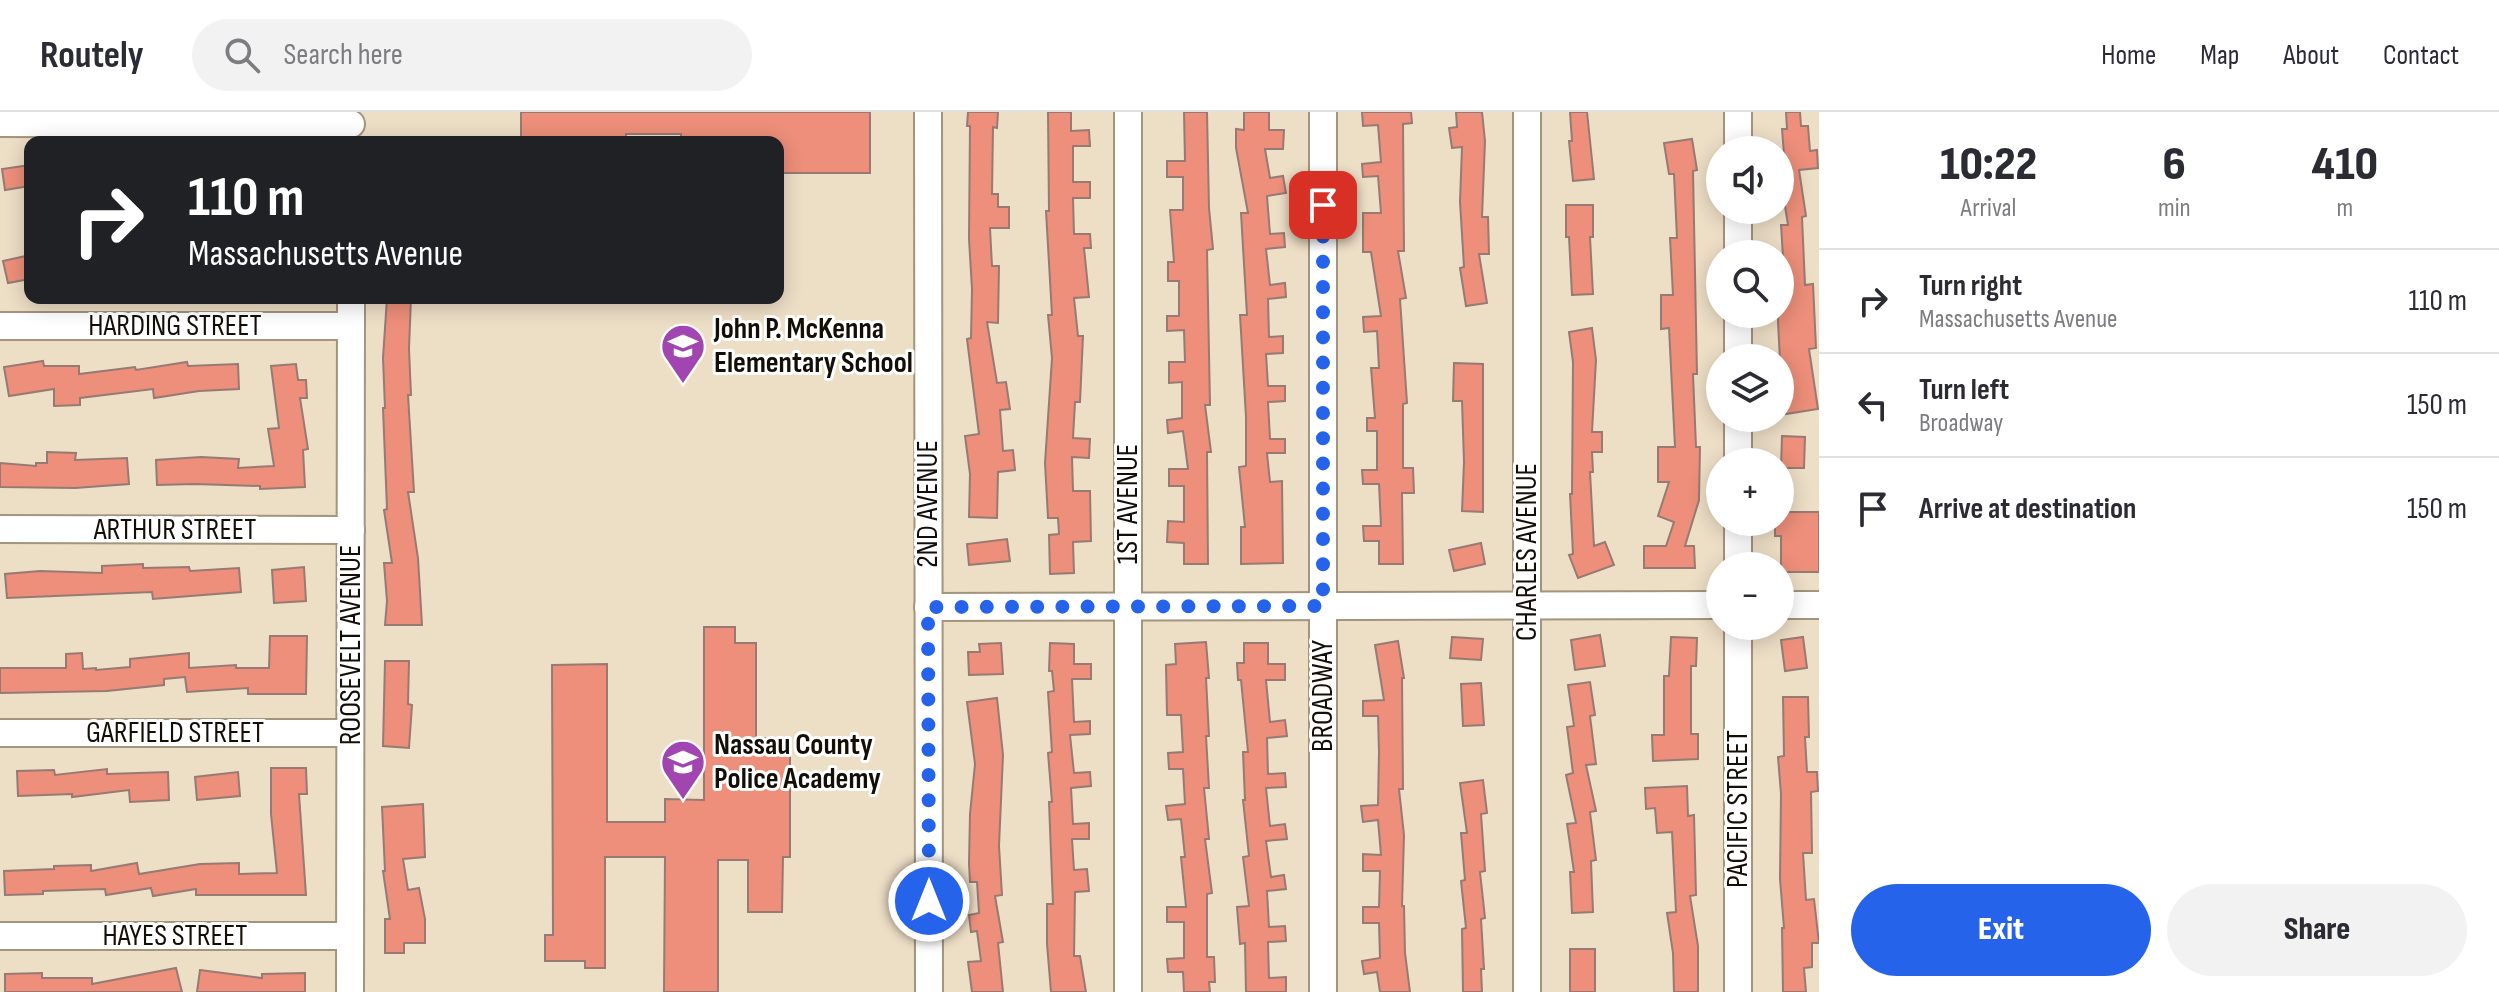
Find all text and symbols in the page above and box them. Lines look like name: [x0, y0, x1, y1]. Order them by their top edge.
search box: [192, 19, 752, 91]
text: Routely: [40, 33, 144, 78]
icon: search: [220, 33, 264, 77]
text: Search here: [284, 37, 403, 73]
text: Home: [2101, 39, 2156, 72]
text: Map: [2200, 39, 2239, 72]
text: About: [2283, 39, 2339, 72]
text: Contact: [2383, 39, 2459, 72]
map controls: [1706, 136, 1794, 640]
button: sound: [1706, 136, 1794, 224]
text: 10:22: [1940, 136, 2037, 193]
text: 6: [2163, 136, 2186, 193]
text: 410: [2311, 136, 2378, 193]
text: 110 m: [188, 165, 304, 232]
icon: right: [56, 168, 160, 272]
pin: [1289, 171, 1357, 239]
icon: arrive: [1301, 183, 1345, 227]
text: Arrival: [1961, 193, 2016, 224]
text: min: [2158, 193, 2191, 224]
text: m: [2336, 193, 2353, 224]
text: Massachusetts Avenue: [188, 233, 463, 276]
button: search: [1706, 240, 1794, 328]
text: Turn right: [1919, 268, 2022, 304]
icon: right: [1851, 279, 1895, 323]
text: 110 m: [2409, 283, 2467, 319]
text: Massachusetts Avenue: [1919, 304, 2118, 335]
street label: HARDING STREET: [88, 308, 262, 344]
place label: John P. McKenna Elementary School: [713, 311, 913, 381]
school or university icon: John P. McKenna Elementary School: [659, 322, 707, 385]
button: layers: [1706, 344, 1794, 432]
text: Turn left: [1919, 372, 2009, 408]
icon: left: [1851, 383, 1895, 427]
text: 150 m: [2407, 387, 2467, 423]
text: Broadway: [1919, 408, 2003, 439]
street label: 2ND AVENUE: [910, 440, 946, 568]
street label: 1ST AVENUE: [1110, 444, 1146, 564]
button: +: [1706, 448, 1794, 536]
street label: CHARLES AVENUE: [1509, 463, 1545, 641]
icon: arrive: [1851, 487, 1895, 531]
text: Arrive at destination: [1919, 491, 2136, 527]
text: 150 m: [2407, 491, 2467, 527]
street label: ARTHUR STREET: [93, 512, 256, 548]
street label: ROOSEVELT AVENUE: [333, 545, 369, 745]
button: −: [1706, 552, 1794, 640]
street label: BROADWAY: [1305, 640, 1341, 752]
street label: GARFIELD STREET: [86, 715, 264, 751]
place label: Nassau County Police Academy: [714, 727, 881, 797]
street label: PACIFIC STREET: [1720, 730, 1756, 888]
school or university icon: Nassau County Police Academy: [659, 738, 707, 801]
position arrow: [887, 859, 971, 943]
button: Exit: [1851, 884, 2151, 976]
button: Share: [2167, 884, 2467, 976]
street label: HAYES STREET: [103, 918, 247, 954]

